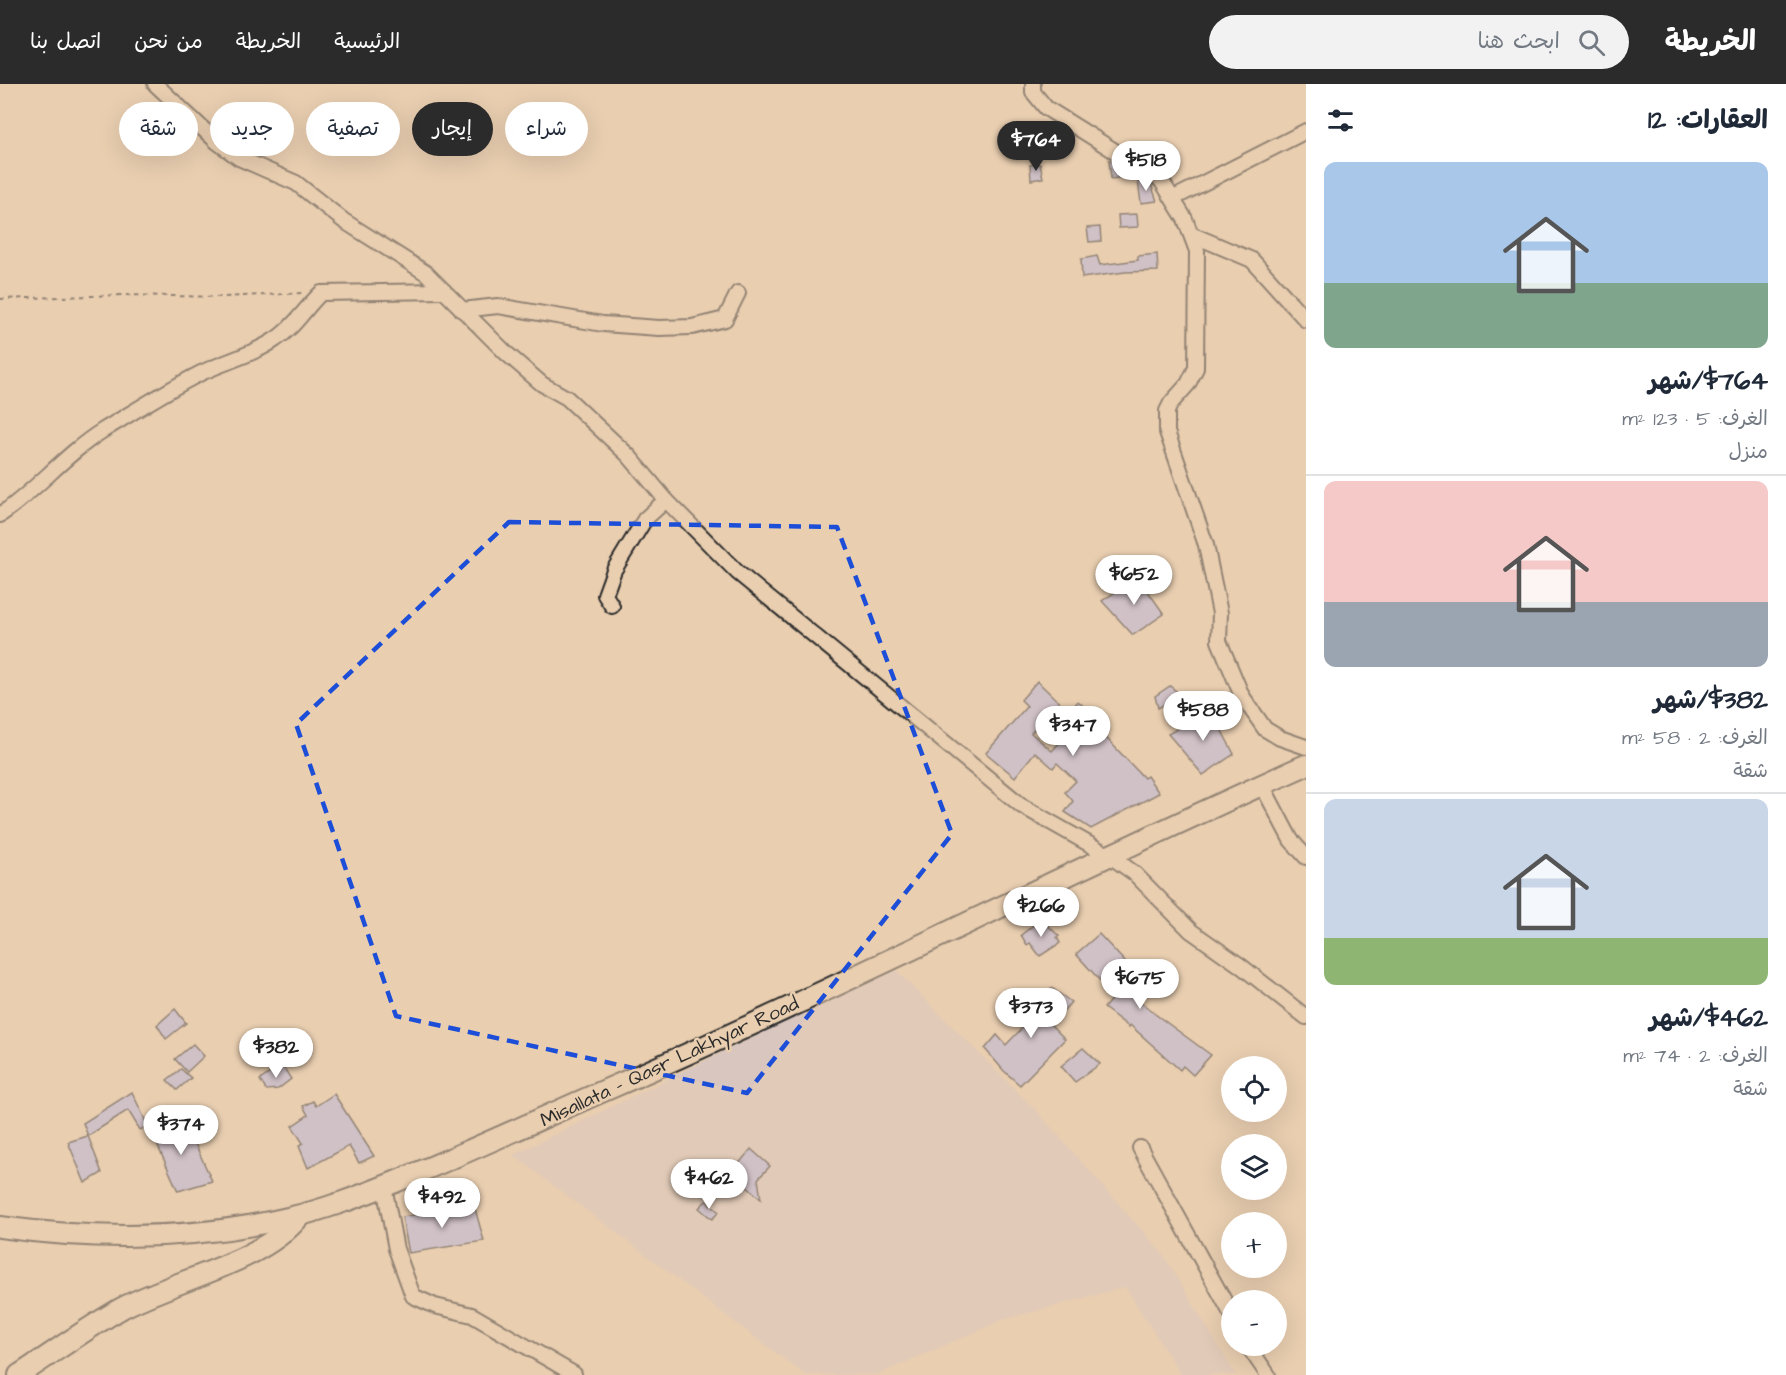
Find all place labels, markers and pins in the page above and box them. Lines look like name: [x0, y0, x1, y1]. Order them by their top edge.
pin: $764: [1000, 121, 1072, 172]
pin: $518: [1110, 141, 1182, 192]
pin: $652: [1098, 555, 1170, 606]
pin: $588: [1167, 691, 1239, 742]
pin: $347: [1037, 706, 1109, 757]
pin: $266: [1005, 887, 1077, 938]
pin: $675: [1104, 959, 1176, 1010]
pin: $373: [995, 988, 1067, 1039]
pin: $382: [240, 1028, 312, 1079]
pin: $374: [145, 1105, 217, 1156]
pin: $462: [673, 1159, 745, 1210]
pin: $492: [406, 1178, 478, 1229]

